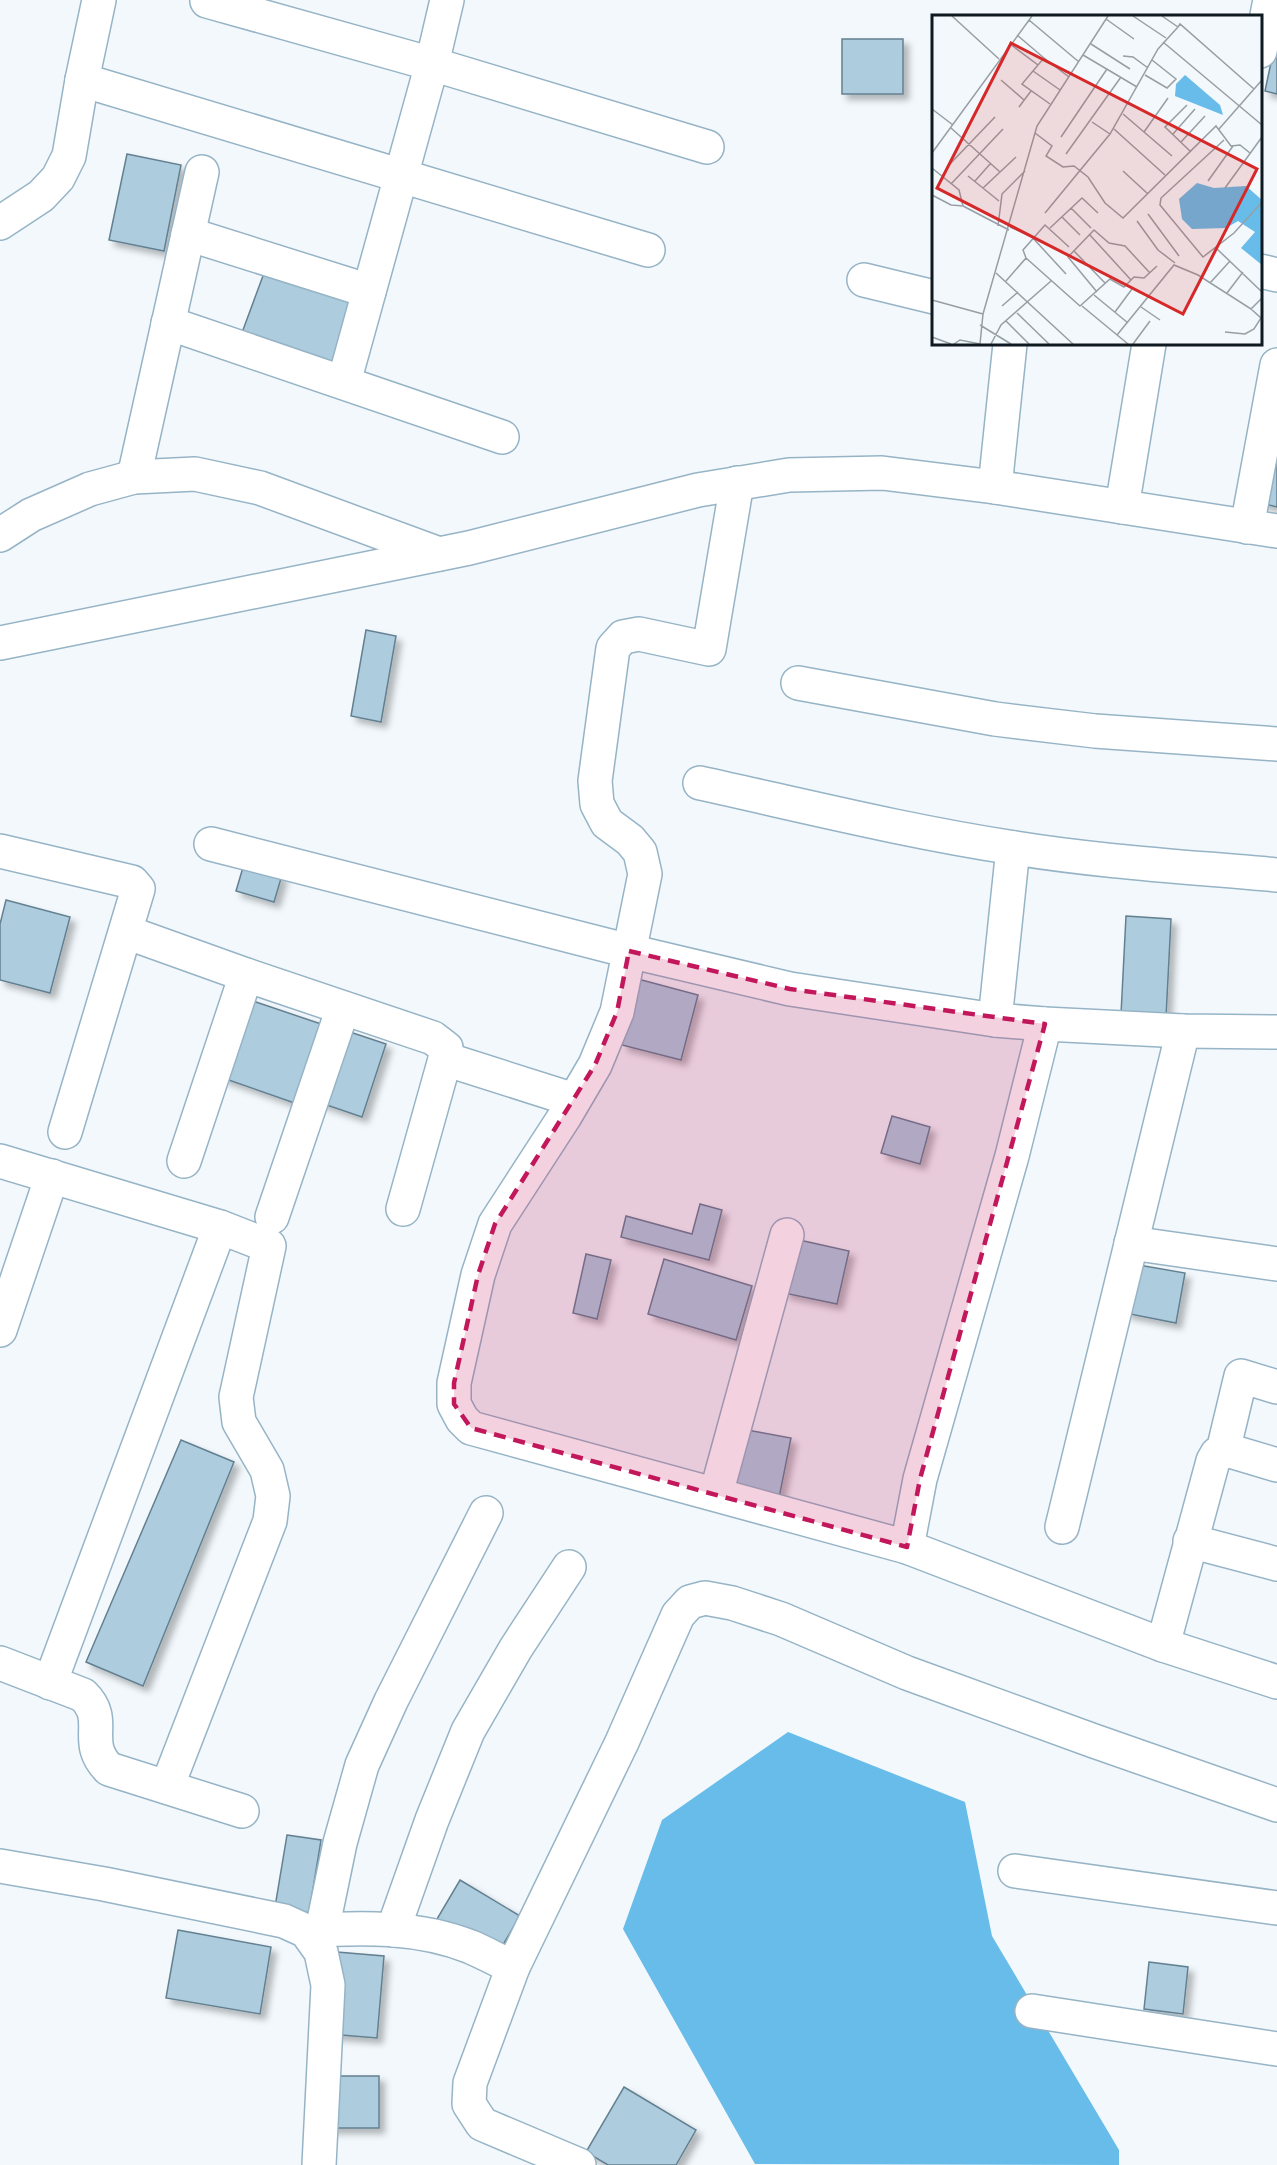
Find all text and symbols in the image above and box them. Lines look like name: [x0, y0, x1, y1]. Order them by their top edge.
inset map: [932, 15, 1262, 345]

